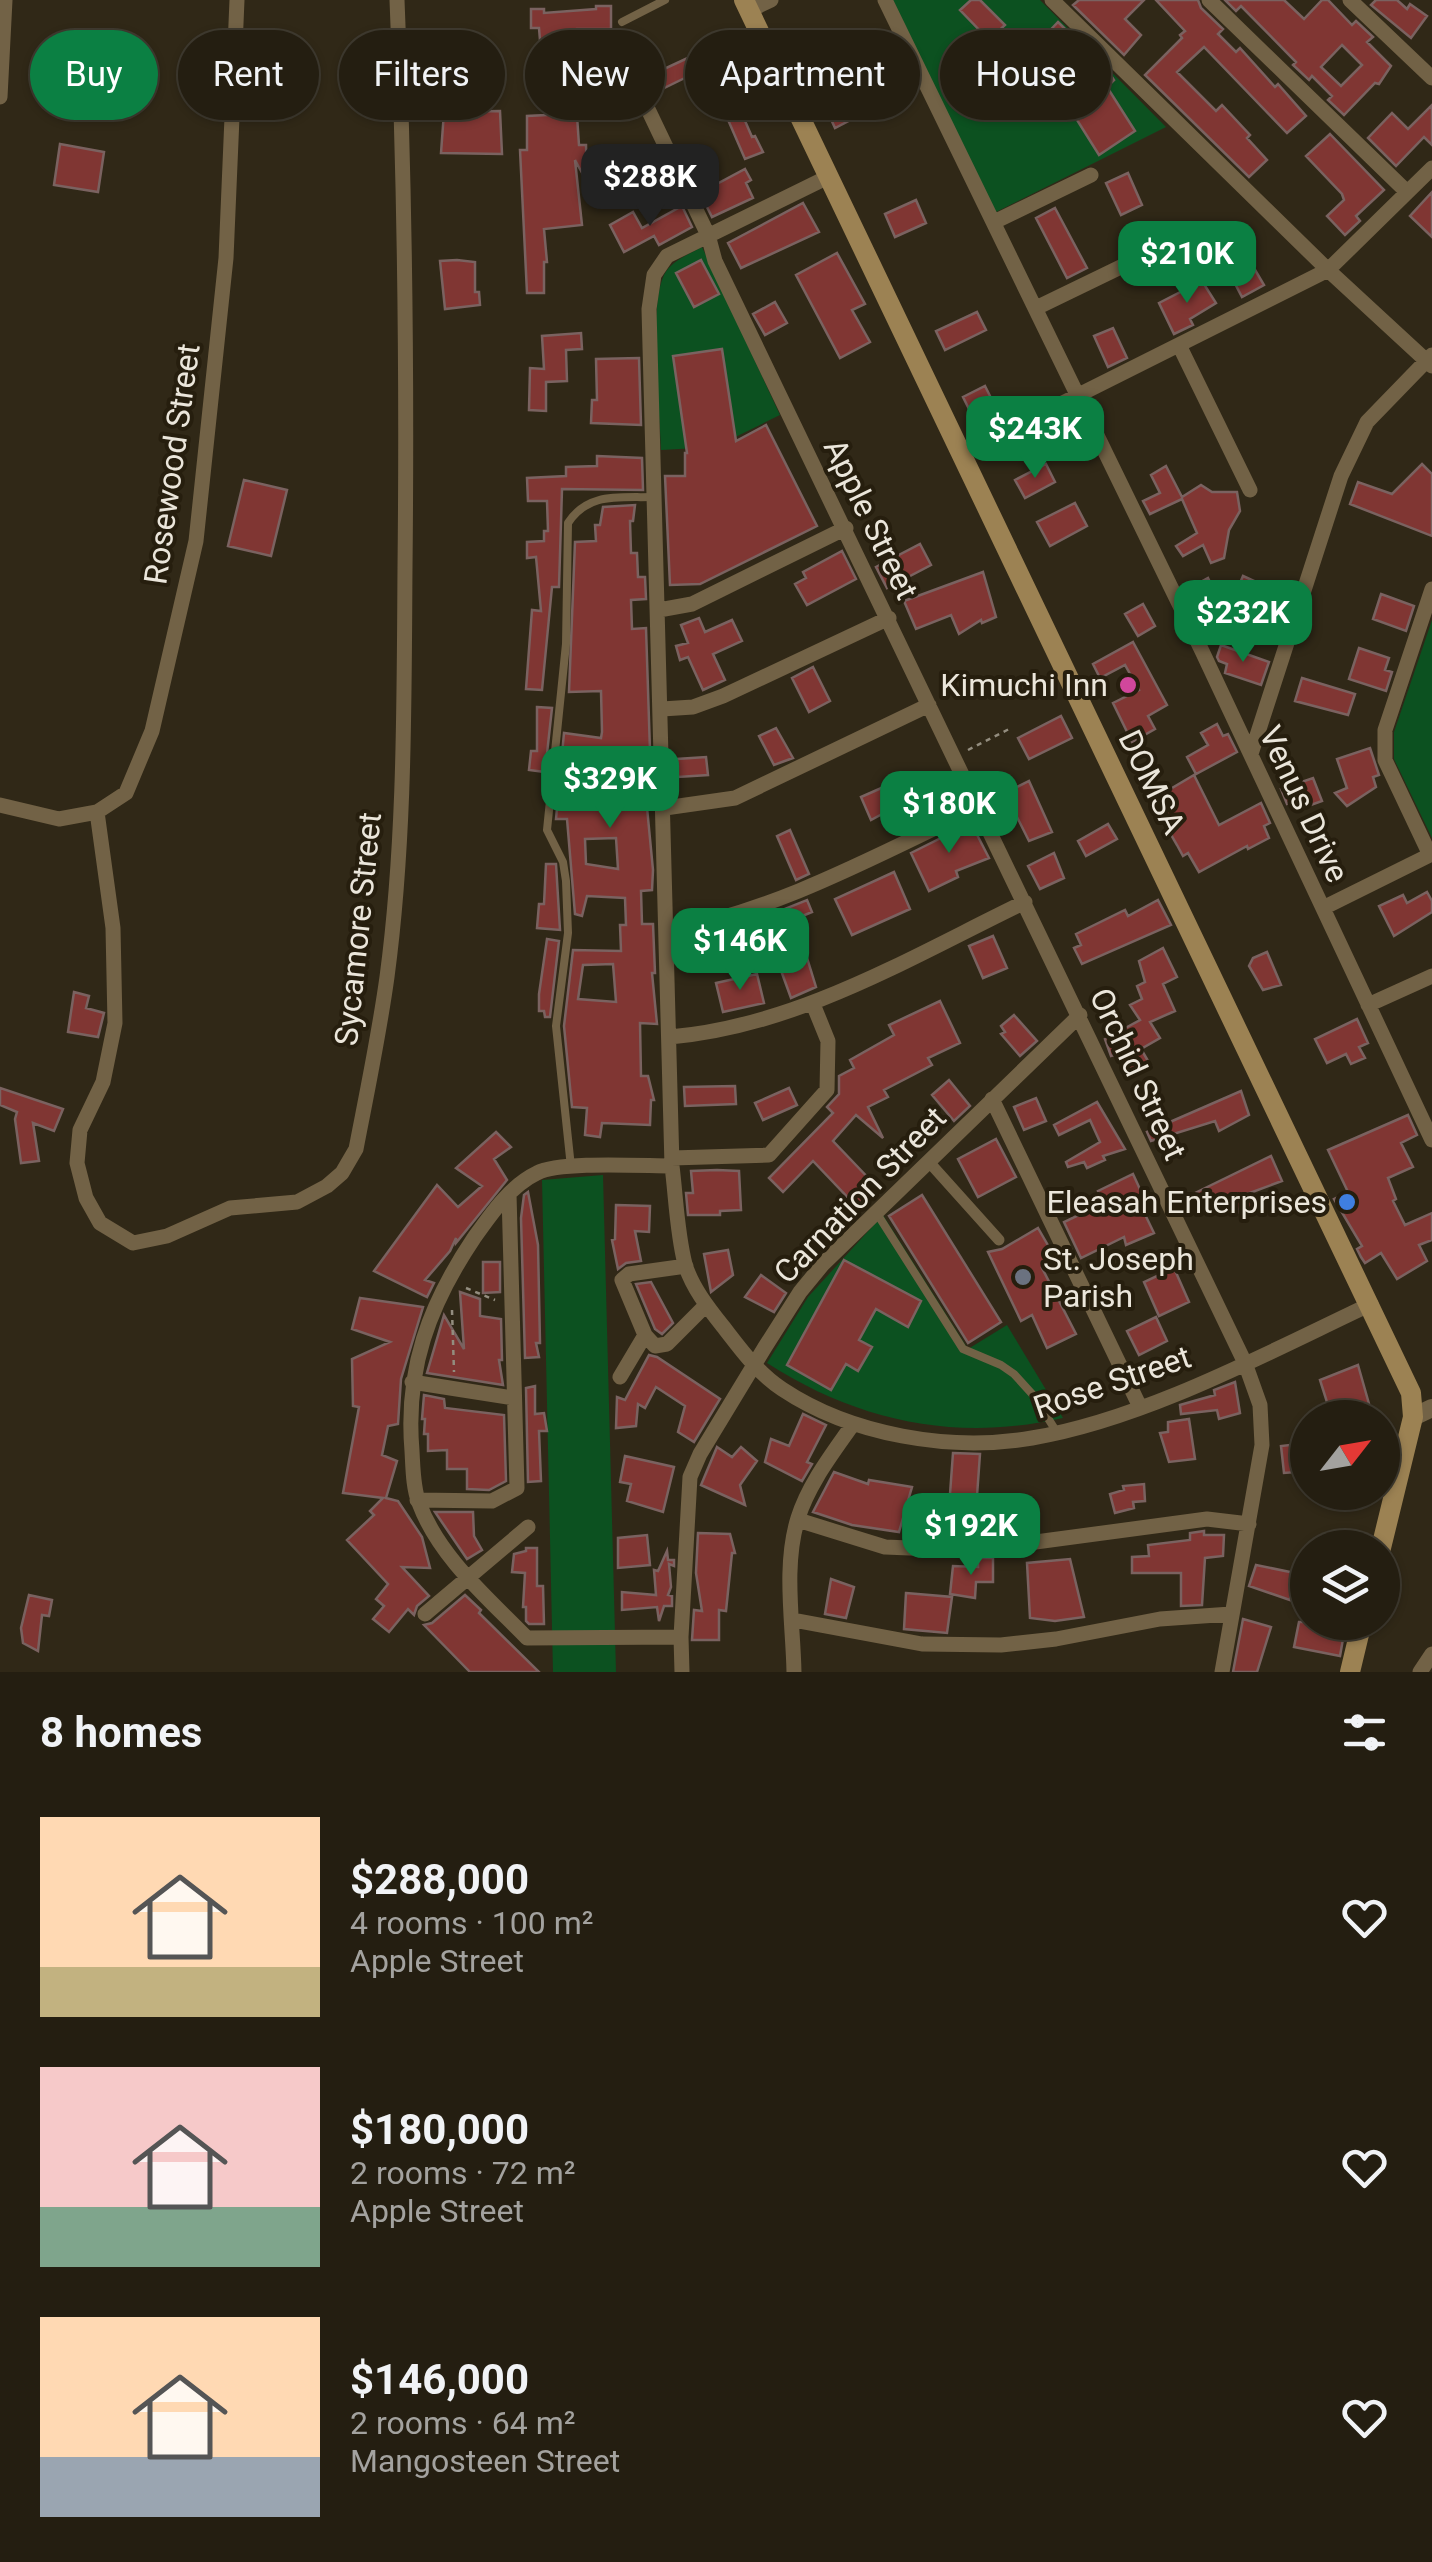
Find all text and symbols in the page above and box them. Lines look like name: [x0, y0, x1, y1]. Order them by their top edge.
chip: Buy: [30, 30, 158, 120]
chip: Rent: [178, 30, 319, 120]
chip: Filters: [339, 30, 505, 120]
chip: New: [525, 30, 665, 120]
chip: Apartment: [685, 30, 920, 120]
chip: House: [940, 30, 1111, 120]
pin: $288K: [580, 144, 720, 229]
text: $288K: [603, 157, 697, 195]
pin: $210K: [1117, 221, 1257, 306]
text: $210K: [1140, 234, 1234, 272]
street label: Rosewood Street: [136, 341, 208, 587]
pin: $243K: [965, 396, 1105, 481]
text: $243K: [988, 409, 1082, 447]
street label: Apple Street: [816, 433, 926, 605]
pin: $232K: [1173, 580, 1313, 665]
text: $232K: [1196, 593, 1290, 631]
place label: Kimuchi Inn: [940, 666, 1108, 704]
marker: Kimuchi Inn: [1117, 674, 1139, 696]
street label: Venus Drive: [1251, 720, 1357, 888]
street label: DOMSA: [1111, 724, 1193, 840]
pin: $329K: [540, 746, 680, 831]
text: $329K: [563, 759, 657, 797]
pin: $180K: [879, 771, 1019, 856]
text: $180K: [902, 784, 996, 822]
street label: Sycamore Street: [327, 811, 389, 1047]
pin: $146K: [670, 908, 810, 993]
text: $146K: [693, 921, 787, 959]
street label: Orchid Street: [1082, 982, 1194, 1166]
street label: Carnation Street: [766, 1099, 954, 1291]
place label: Eleasah Enterprises: [1046, 1183, 1327, 1221]
marker: Eleasah Enterprises: [1336, 1191, 1358, 1213]
place label: St. Joseph Parish: [1043, 1240, 1194, 1315]
marker: St. Joseph Parish: [1012, 1266, 1034, 1288]
street label: Rose Street: [1028, 1337, 1196, 1427]
north arrow: [1290, 1400, 1400, 1510]
map controls: [1290, 1400, 1400, 1640]
pin: $192K: [901, 1493, 1041, 1578]
text: $192K: [924, 1506, 1018, 1544]
button: layers: [1290, 1530, 1400, 1640]
icon: filters: [1337, 1705, 1392, 1760]
text: 8 homes: [40, 1708, 202, 1757]
text: $288,000: [350, 1855, 529, 1904]
icon: home: [120, 1857, 240, 1977]
icon: heart: [1337, 1890, 1392, 1945]
text: 4 rooms · 100 m²: [350, 1904, 593, 1942]
text: Apple Street: [350, 1942, 524, 1980]
text: $180,000: [350, 2105, 529, 2154]
icon: home: [120, 2107, 240, 2227]
icon: heart: [1337, 2140, 1392, 2195]
text: 2 rooms · 72 m²: [350, 2154, 575, 2192]
text: Apple Street: [350, 2192, 524, 2230]
text: $146,000: [350, 2355, 529, 2404]
icon: home: [120, 2357, 240, 2477]
icon: heart: [1337, 2390, 1392, 2445]
text: 2 rooms · 64 m²: [350, 2404, 575, 2442]
text: Mangosteen Street: [350, 2442, 620, 2480]

